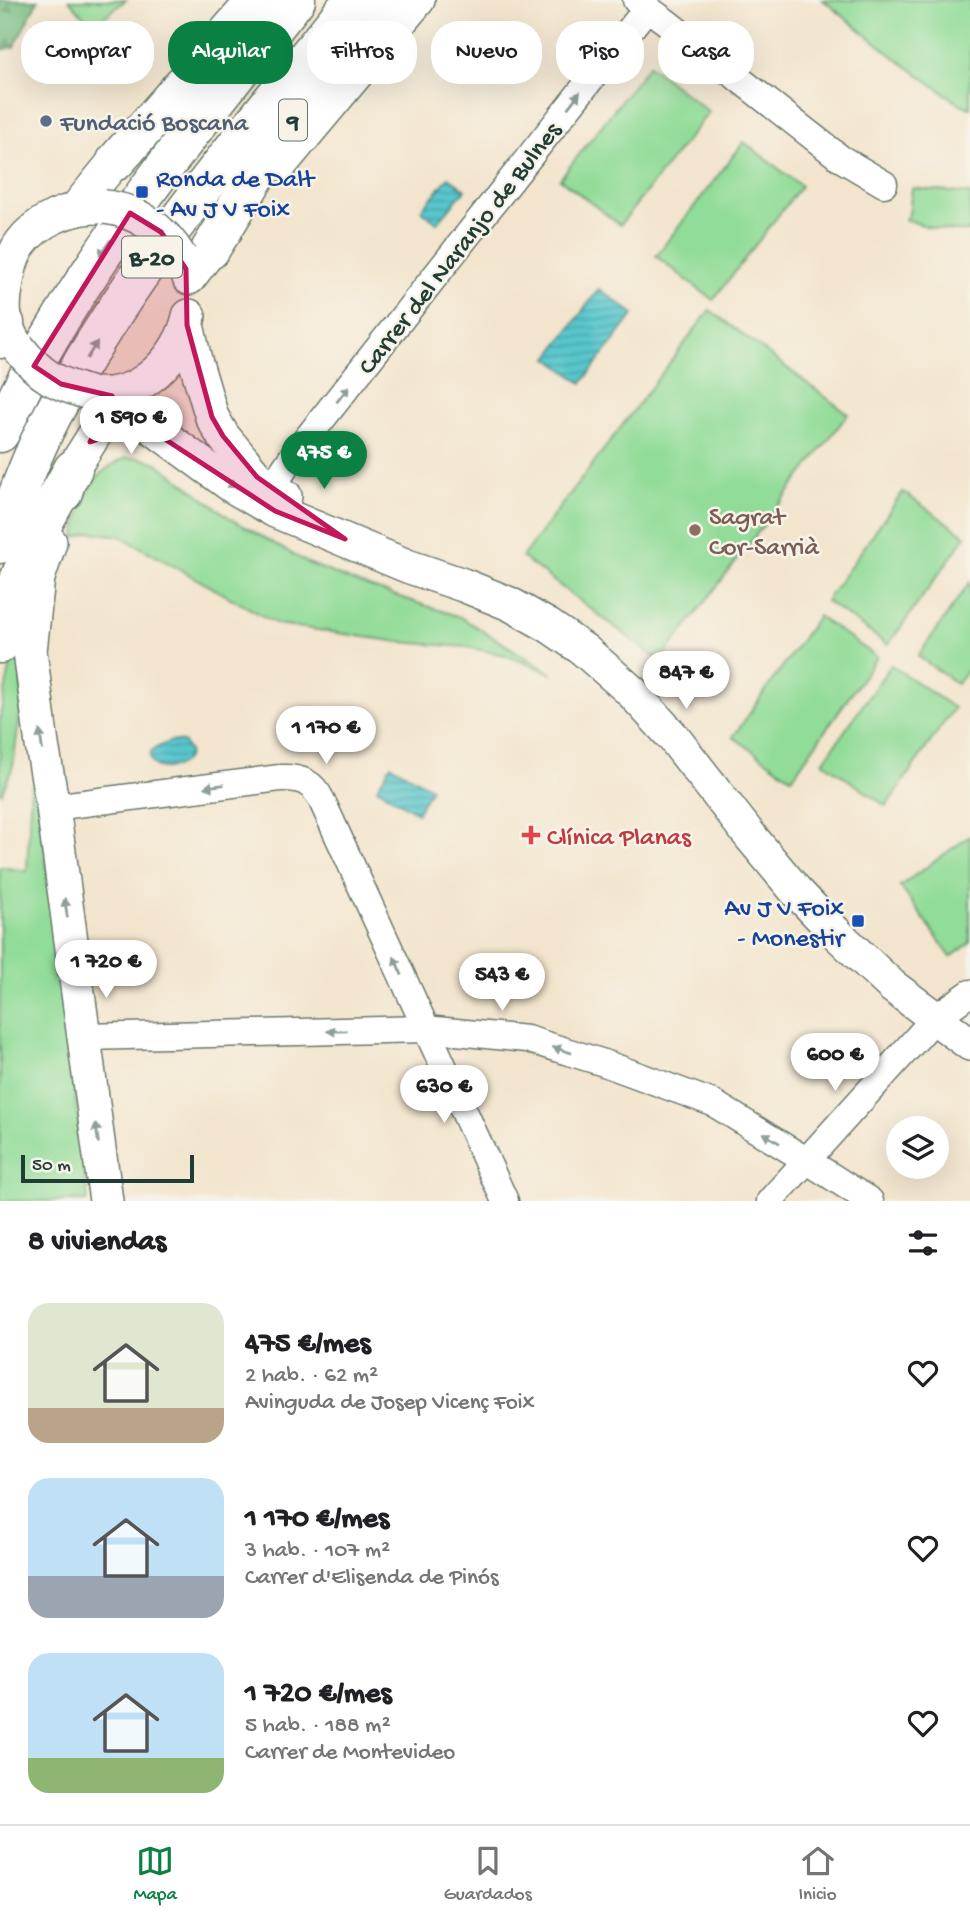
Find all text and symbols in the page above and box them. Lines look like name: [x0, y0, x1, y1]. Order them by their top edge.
chip: Comprar: [21, 21, 154, 84]
chip: Alquilar: [168, 21, 293, 84]
chip: Filtros: [307, 21, 417, 84]
chip: Nuevo: [431, 21, 542, 84]
chip: Piso: [556, 21, 644, 84]
chip: Casa: [658, 21, 754, 84]
one-way arrow: [567, 91, 582, 109]
road number: 9: [279, 100, 307, 140]
place label: Fundació Boscana: [59, 110, 250, 141]
marker: Fundació Boscana: [38, 113, 54, 129]
street label: Carrer del Naranjo de Bulnes: [353, 116, 571, 382]
place label: Ronda de Dalt - Av J V Foix: [156, 166, 316, 227]
marker: Ronda de Dalt - Av J V Foix: [134, 184, 150, 200]
road number: B-20: [122, 236, 182, 278]
one-way arrow: [98, 239, 112, 257]
one-way arrow: [85, 340, 98, 359]
one-way arrow: [335, 385, 350, 403]
pin: 1 590 €: [66, 396, 196, 456]
text: 1 590 €: [96, 405, 166, 432]
pin: 475 €: [275, 432, 373, 491]
text: 475 €: [297, 440, 351, 467]
one-way arrow: [219, 475, 237, 489]
place label: Sagrat Cor-Sarrià: [709, 504, 820, 565]
marker: Sagrat Cor-Sarrià: [687, 522, 703, 538]
pin: 847 €: [637, 652, 735, 711]
text: 847 €: [659, 660, 713, 687]
pin: 1 170 €: [261, 706, 391, 766]
text: 1 170 €: [292, 715, 360, 742]
one-way arrow: [36, 728, 47, 750]
one-way arrow: [203, 781, 225, 792]
place label: Clínica Planas: [547, 824, 692, 855]
marker: Clínica Planas: [521, 825, 541, 845]
place label: Av J V Foix - Monestir: [724, 895, 847, 956]
one-way arrow: [61, 897, 72, 919]
marker: Av J V Foix - Monestir: [850, 913, 866, 929]
pin: 1 720 €: [41, 940, 171, 1000]
text: 1 720 €: [71, 949, 141, 976]
pin: 543 €: [453, 954, 551, 1013]
one-way arrow: [392, 956, 403, 977]
text: 543 €: [475, 962, 529, 989]
one-way arrow: [326, 1025, 348, 1037]
pin: 600 €: [786, 1034, 884, 1093]
text: 600 €: [807, 1042, 863, 1069]
one-way arrow: [552, 1045, 573, 1055]
pin: 630 €: [395, 1066, 493, 1125]
text: 630 €: [416, 1074, 472, 1101]
map controls: [886, 1116, 949, 1179]
button: layers: [886, 1116, 949, 1179]
one-way arrow: [91, 1122, 102, 1144]
one-way arrow: [762, 1132, 781, 1145]
scale bar: [21, 1152, 194, 1184]
text: 50 m: [32, 1155, 71, 1178]
icon: filters: [904, 1224, 942, 1262]
text: 8 viviendas: [28, 1226, 166, 1261]
text: 475 €/mes: [245, 1328, 371, 1363]
icon: home: [84, 1331, 168, 1415]
icon: heart: [904, 1354, 942, 1392]
text: 2 hab. · 62 m²: [245, 1363, 378, 1390]
text: Avinguda de Josep Vicenç Foix: [245, 1390, 535, 1417]
text: 1 170 €/mes: [245, 1503, 389, 1538]
icon: home: [84, 1506, 168, 1590]
icon: heart: [904, 1529, 942, 1567]
text: 3 hab. · 107 m²: [245, 1538, 390, 1565]
text: Carrer d'Elisenda de Pinós: [245, 1565, 498, 1592]
text: 1 720 €/mes: [245, 1678, 392, 1713]
icon: home: [84, 1681, 168, 1765]
icon: heart: [904, 1704, 942, 1742]
text: 5 hab. · 188 m²: [245, 1713, 391, 1740]
text: Carrer de Montevideo: [245, 1740, 455, 1767]
tab: Mapa: [133, 1842, 177, 1907]
tab: Guardados: [444, 1842, 532, 1907]
tab: Inicio: [798, 1842, 837, 1907]

